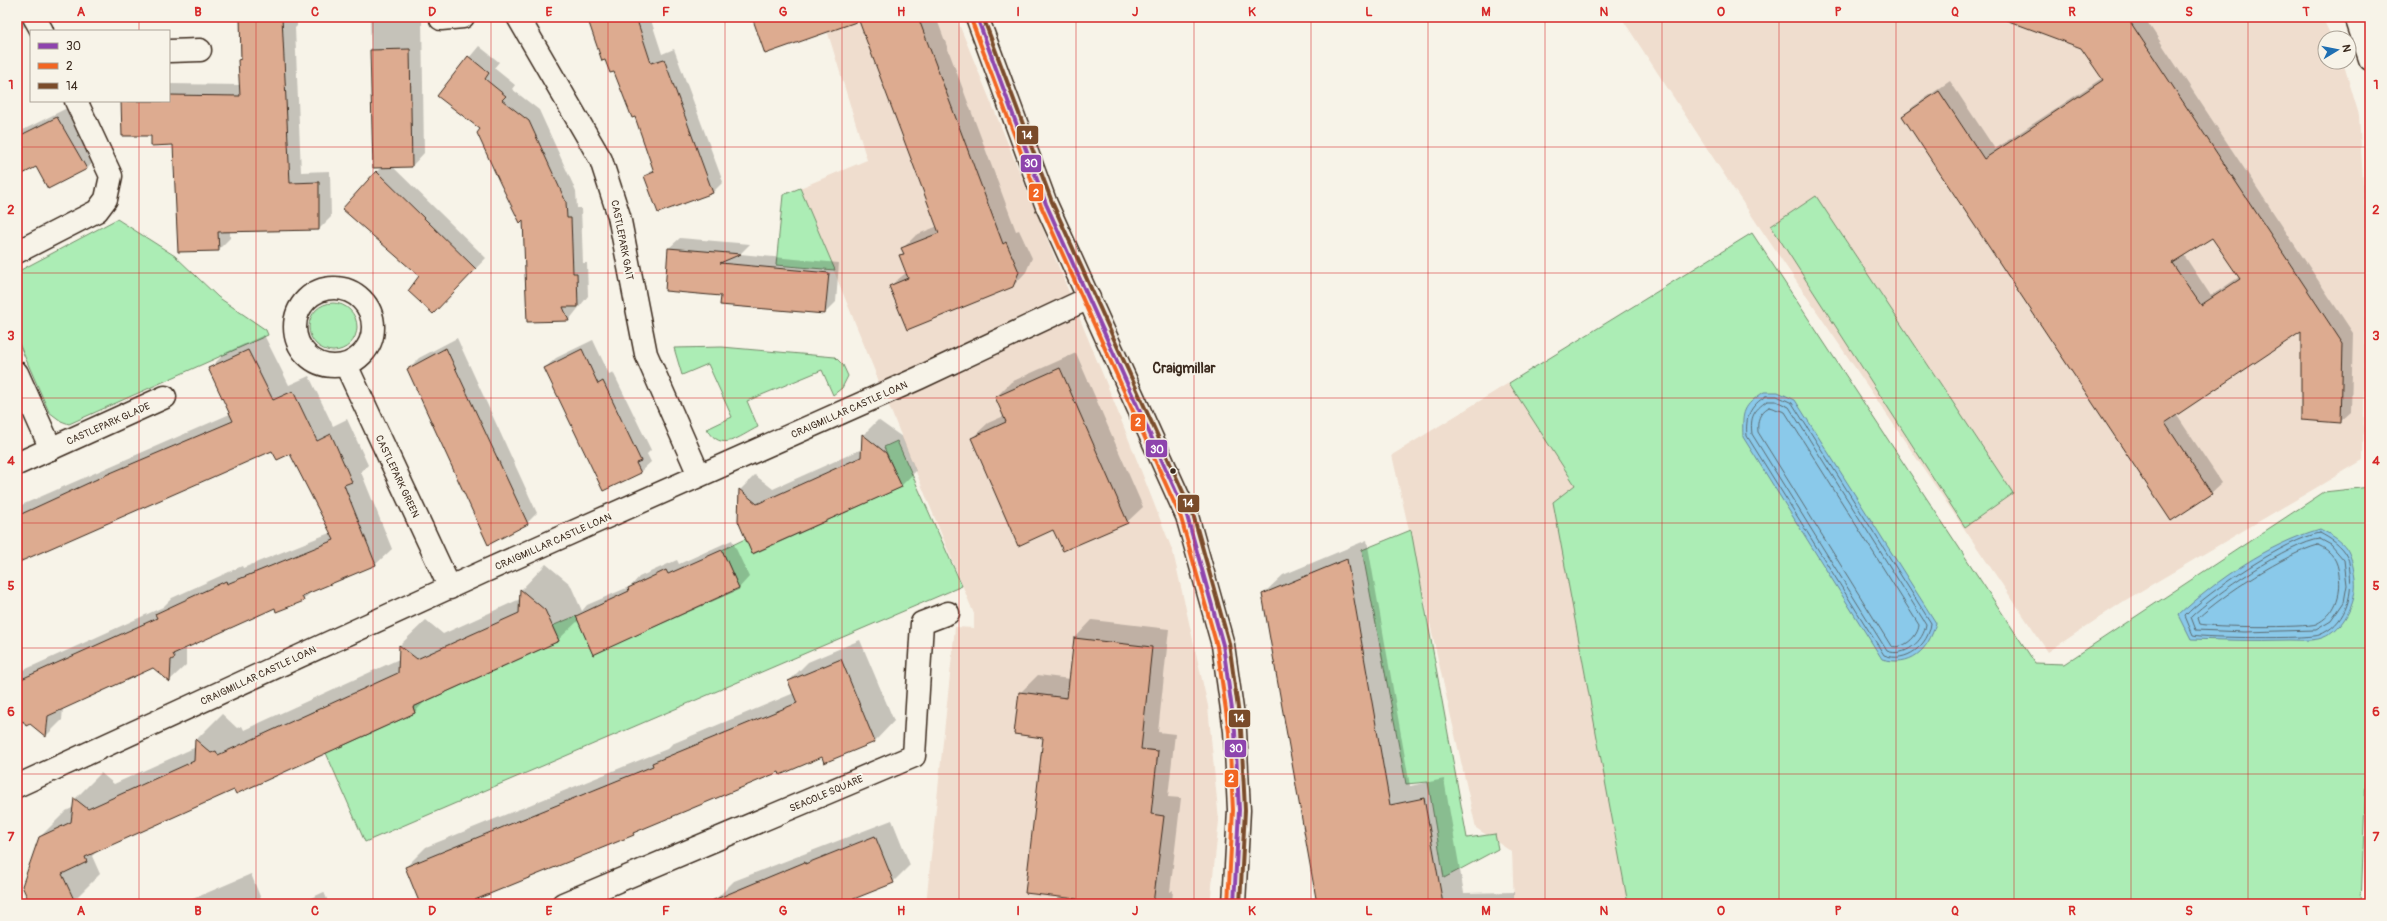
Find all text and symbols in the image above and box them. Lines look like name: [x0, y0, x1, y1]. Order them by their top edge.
text: A: [77, 4, 86, 20]
text: B: [194, 4, 202, 20]
text: C: [311, 4, 319, 20]
text: D: [428, 4, 436, 20]
text: E: [546, 4, 553, 20]
text: F: [662, 4, 670, 20]
text: G: [779, 4, 788, 20]
text: H: [897, 4, 905, 20]
text: I: [1016, 4, 1020, 20]
text: J: [1132, 4, 1138, 20]
text: K: [1248, 4, 1256, 20]
text: L: [1365, 4, 1373, 20]
text: M: [1481, 4, 1491, 20]
text: N: [1600, 4, 1609, 20]
text: O: [1717, 4, 1726, 20]
text: P: [1834, 4, 1842, 20]
text: Q: [1951, 4, 1959, 20]
text: R: [2068, 4, 2076, 20]
text: S: [2185, 4, 2193, 20]
text: T: [2301, 4, 2310, 20]
legend: [30, 30, 170, 102]
north arrow: [2317, 30, 2357, 70]
text: 30: [66, 39, 81, 54]
text: N: [2339, 44, 2354, 54]
text: 2: [66, 59, 73, 74]
text: 1: [8, 77, 14, 93]
text: 1: [2373, 77, 2379, 93]
text: 14: [66, 79, 78, 94]
line badge: 14: [1016, 125, 1039, 145]
text: 14: [1022, 129, 1033, 142]
line badge: 30: [1020, 154, 1042, 173]
text: 30: [1024, 157, 1038, 170]
line badge: 2: [1028, 183, 1044, 202]
text: 2: [1033, 187, 1039, 200]
street label: CASTLEPARK GAIT: [608, 199, 636, 282]
text: 2: [7, 202, 15, 218]
text: 2: [2372, 202, 2380, 218]
text: 3: [7, 328, 15, 344]
text: 3: [2372, 328, 2380, 344]
district label: Craigmillar: [1153, 360, 1216, 377]
street label: CRAIGMILLAR CASTLE LOAN: [789, 379, 910, 441]
street label: CASTLEPARK GLADE: [65, 400, 152, 448]
line badge: 2: [1130, 413, 1146, 432]
text: 2: [1135, 416, 1141, 429]
street label: CASTLEPARK GREEN: [373, 433, 422, 520]
line badge: 30: [1145, 439, 1168, 458]
text: 30: [1150, 443, 1164, 456]
text: 4: [7, 453, 15, 469]
text: 4: [2372, 453, 2380, 469]
unlabelled marker: [1168, 466, 1178, 476]
line badge: 14: [1177, 494, 1200, 513]
text: 14: [1183, 497, 1194, 510]
street label: CRAIGMILLAR CASTLE LOAN: [493, 511, 614, 573]
text: 5: [7, 578, 15, 594]
text: 5: [2372, 578, 2380, 594]
street label: CRAIGMILLAR CASTLE LOAN: [199, 644, 318, 708]
text: 6: [7, 704, 15, 720]
text: 6: [2372, 704, 2380, 720]
line badge: 14: [1228, 709, 1251, 728]
text: 14: [1234, 712, 1245, 725]
line badge: 30: [1224, 739, 1247, 758]
text: 30: [1229, 742, 1243, 755]
line badge: 2: [1224, 769, 1239, 788]
text: 2: [1228, 772, 1234, 785]
street label: SEACOLE SQUARE: [788, 773, 865, 815]
text: 7: [8, 829, 15, 845]
text: 7: [2373, 829, 2380, 845]
text: A: [77, 903, 86, 919]
text: B: [194, 903, 202, 919]
text: C: [311, 903, 319, 919]
text: D: [428, 903, 436, 919]
text: E: [546, 903, 553, 919]
text: F: [662, 903, 670, 919]
text: G: [779, 903, 788, 919]
text: H: [897, 903, 905, 919]
text: I: [1016, 903, 1020, 919]
text: J: [1132, 903, 1138, 919]
text: K: [1248, 903, 1256, 919]
text: L: [1365, 903, 1373, 919]
text: M: [1481, 903, 1491, 919]
text: N: [1600, 903, 1609, 919]
text: O: [1717, 903, 1726, 919]
text: P: [1834, 903, 1842, 919]
text: Q: [1951, 903, 1959, 919]
text: R: [2068, 903, 2076, 919]
text: S: [2185, 903, 2193, 919]
text: T: [2301, 903, 2310, 919]

